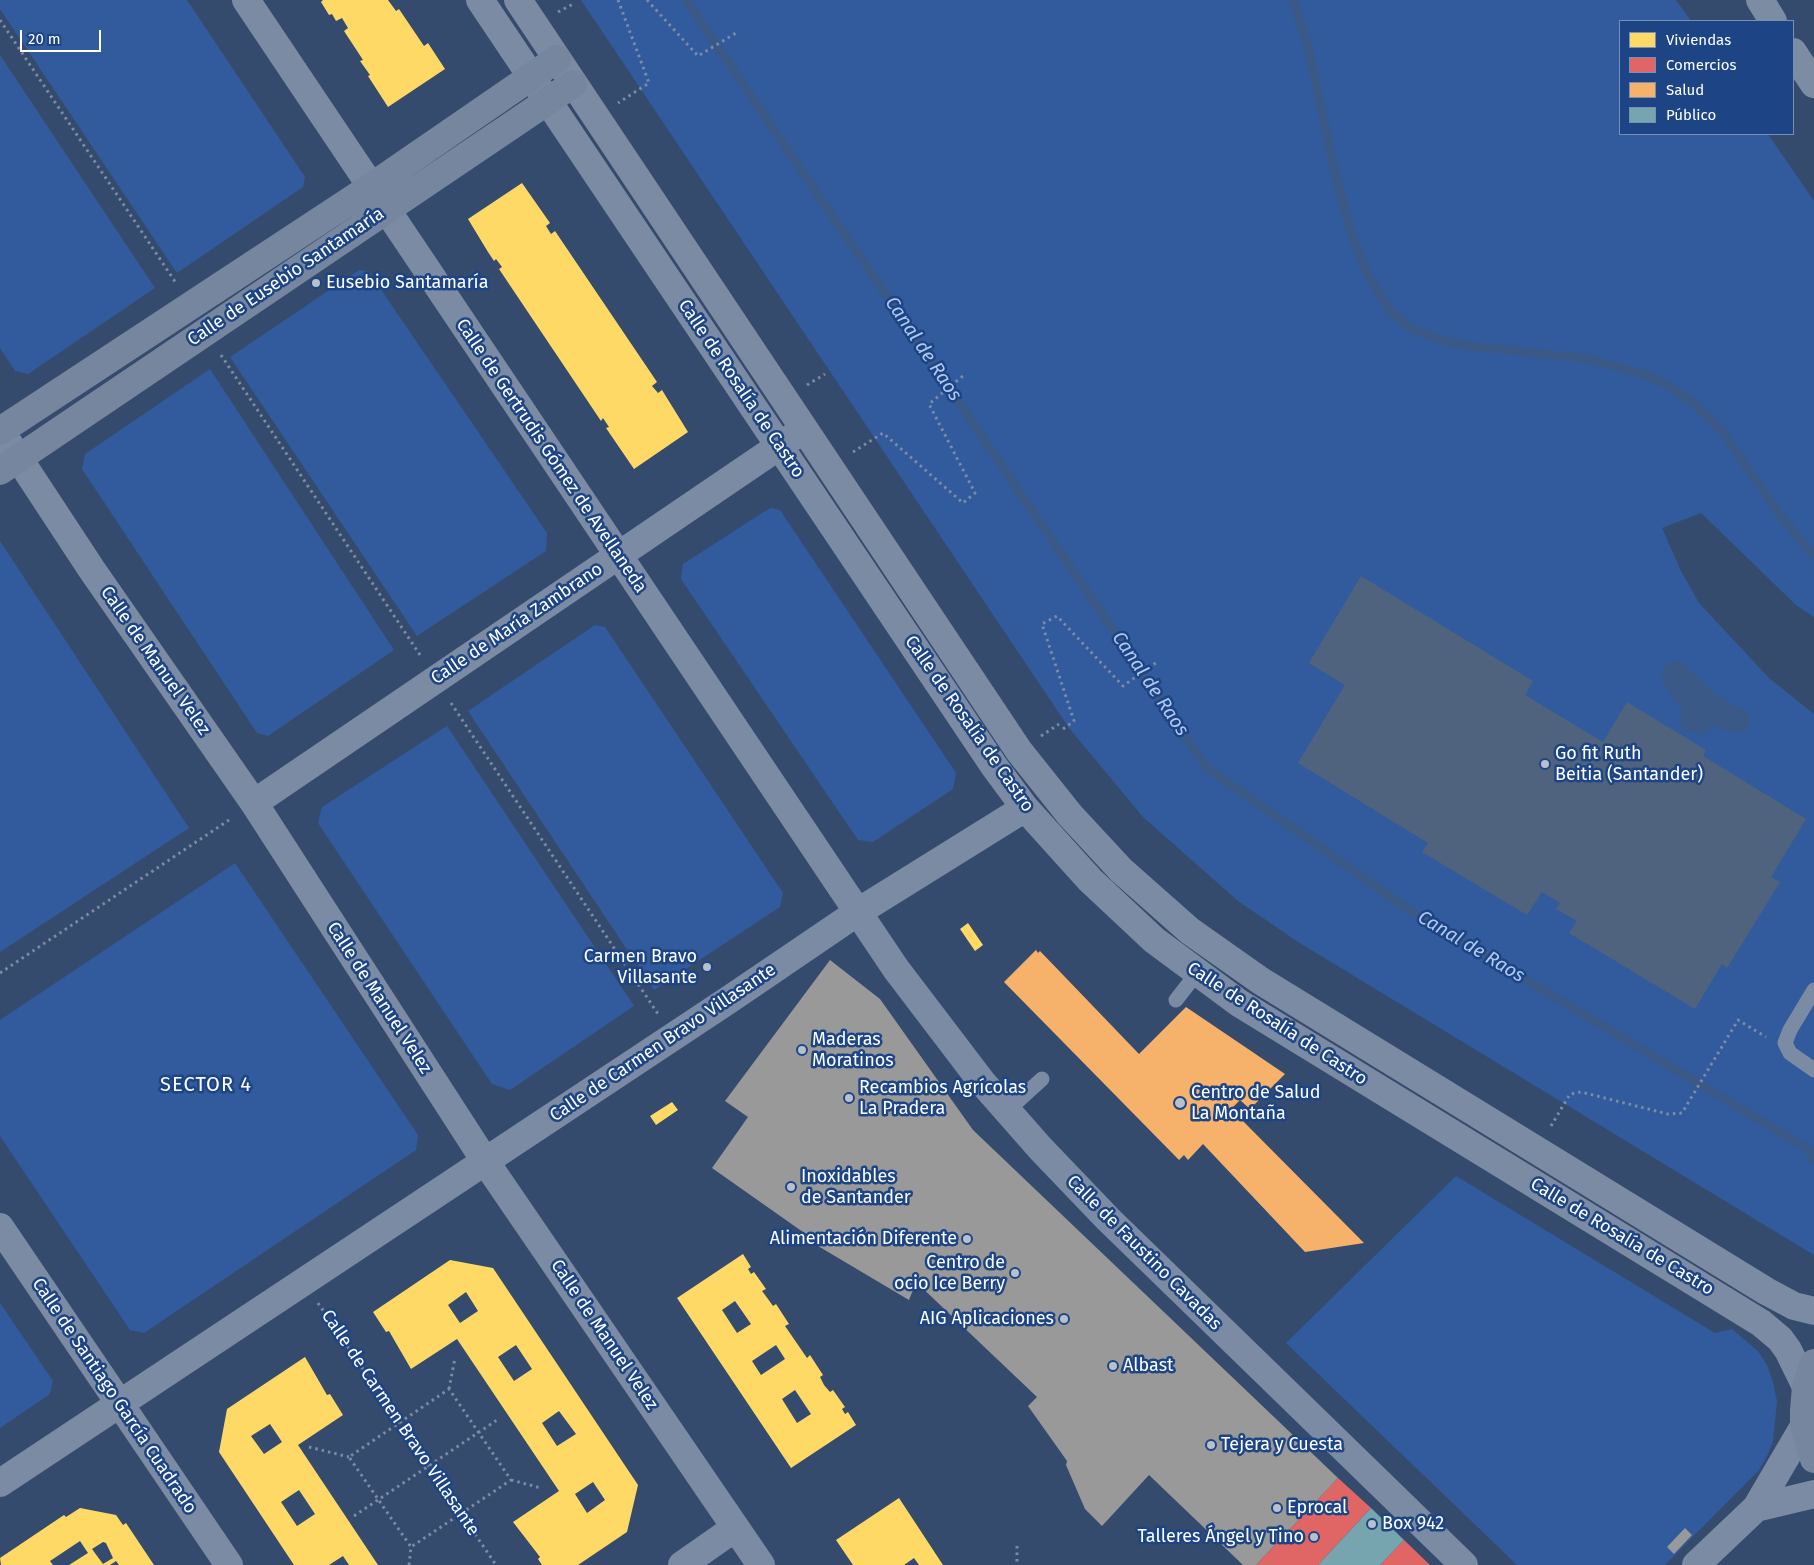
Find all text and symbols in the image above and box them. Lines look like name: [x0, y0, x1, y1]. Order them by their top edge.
scale bar: [22, 20, 104, 52]
legend: [1619, 20, 1794, 135]
text: 20 m: [28, 30, 61, 48]
text: Viviendas: [1666, 31, 1731, 49]
text: Comercios: [1666, 56, 1736, 74]
text: Salud: [1666, 81, 1704, 99]
text: Público: [1666, 106, 1716, 124]
street label: Calle de Eusebio Santamaría: [184, 203, 388, 351]
place label: Eusebio Santamaría: [326, 272, 488, 294]
marker: Eusebio Santamaría: [310, 277, 322, 289]
water label: Canal de Raos: [880, 293, 966, 405]
street label: Calle de Rosalía de Castro: [673, 296, 809, 482]
street label: Calle de Gertrudis Gómez de Avellaneda: [451, 315, 651, 597]
street label: Calle de María Zambrano: [427, 558, 607, 690]
street label: Calle de Manuel Velez: [95, 582, 215, 740]
water label: Canal de Raos: [1107, 628, 1193, 740]
street label: Calle de Rosalía de Castro: [900, 632, 1038, 816]
place label: Go fit Ruth Beitia (Santander): [1555, 743, 1703, 786]
marker: Go fit Ruth Beitia (Santander): [1539, 758, 1551, 770]
water label: Canal de Raos: [1413, 906, 1529, 988]
street label: Calle de Manuel Velez: [322, 918, 436, 1078]
place label: Carmen Bravo Villasante: [584, 946, 697, 989]
street label: Calle de Rosalía de Castro: [1183, 958, 1371, 1090]
street label: Calle de Carmen Bravo Villasante: [546, 959, 780, 1127]
marker: Carmen Bravo Villasante: [701, 961, 713, 973]
place label: Maderas Moratinos: [812, 1029, 894, 1072]
marker: Maderas Moratinos: [796, 1044, 808, 1056]
district label: SECTOR 4: [159, 1073, 253, 1097]
place label: Recambios Agrícolas La Pradera: [859, 1077, 1026, 1120]
place label: Centro de Salud La Montaña: [1191, 1082, 1321, 1124]
marker: Recambios Agrícolas La Pradera: [843, 1092, 855, 1104]
marker: Centro de Salud La Montaña: [1173, 1096, 1187, 1110]
place label: Inoxidables de Santander: [801, 1166, 911, 1208]
street label: Calle de Faustino Cavadas: [1062, 1171, 1226, 1335]
street label: Calle de Rosalía de Castro: [1526, 1174, 1718, 1300]
marker: Inoxidables de Santander: [785, 1181, 797, 1193]
place label: Alimentación Diferente: [770, 1228, 957, 1250]
marker: Alimentación Diferente: [961, 1233, 973, 1245]
place label: Centro de ocio Ice Berry: [894, 1252, 1005, 1294]
street label: Calle de Manuel Velez: [546, 1256, 662, 1414]
marker: Centro de ocio Ice Berry: [1009, 1267, 1021, 1279]
street label: Calle de Santiago García Cuadrado: [27, 1274, 201, 1518]
street label: Calle de Carmen Bravo Villasante: [316, 1306, 484, 1540]
place label: AIG Aplicaciones: [920, 1308, 1054, 1330]
marker: AIG Aplicaciones: [1058, 1313, 1070, 1325]
place label: Albast: [1123, 1355, 1174, 1377]
marker: Albast: [1107, 1360, 1119, 1372]
place label: Tejera y Cuesta: [1221, 1434, 1343, 1456]
marker: Tejera y Cuesta: [1205, 1439, 1217, 1451]
place label: Eprocal: [1287, 1497, 1347, 1519]
marker: Eprocal: [1271, 1502, 1283, 1514]
place label: Box 942: [1382, 1513, 1444, 1535]
marker: Box 942: [1366, 1518, 1378, 1530]
place label: Talleres Ángel y Tino: [1137, 1526, 1304, 1548]
marker: Talleres Ángel y Tino: [1308, 1531, 1320, 1543]

